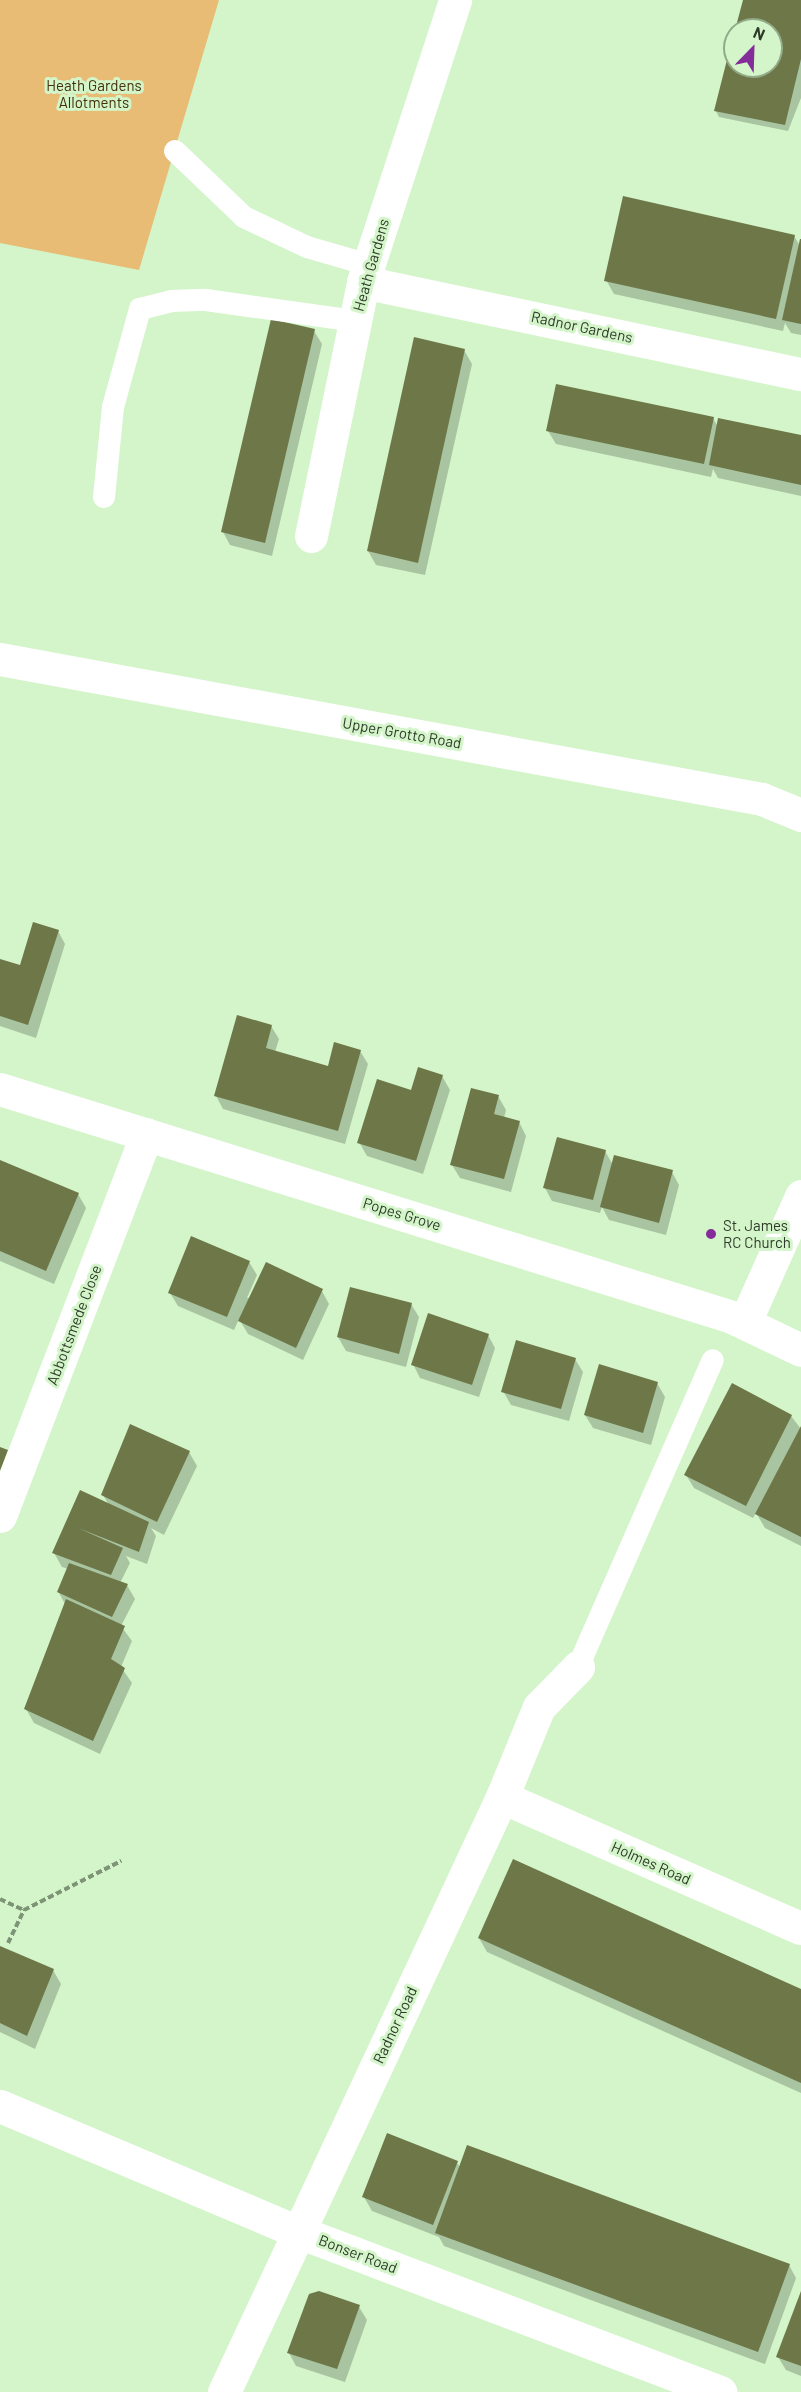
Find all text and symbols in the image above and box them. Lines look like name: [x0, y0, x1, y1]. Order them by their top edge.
north arrow: [723, 18, 783, 78]
text: N: [751, 22, 768, 44]
park label: Heath Gardens Allotments: [46, 76, 142, 111]
street label: Heath Gardens: [349, 217, 393, 313]
street label: Radnor Gardens: [530, 307, 634, 347]
street label: Upper Grotto Road: [341, 714, 463, 752]
street label: Popes Grove: [361, 1194, 443, 1234]
place label: St. James RC Church: [723, 1216, 791, 1251]
marker: St. James RC Church: [704, 1227, 718, 1241]
street label: Abbottsmede Close: [43, 1262, 105, 1388]
street label: Holmes Road: [609, 1837, 693, 1889]
street label: Radnor Road: [369, 1984, 421, 2066]
street label: Bonser Road: [316, 2231, 400, 2277]

